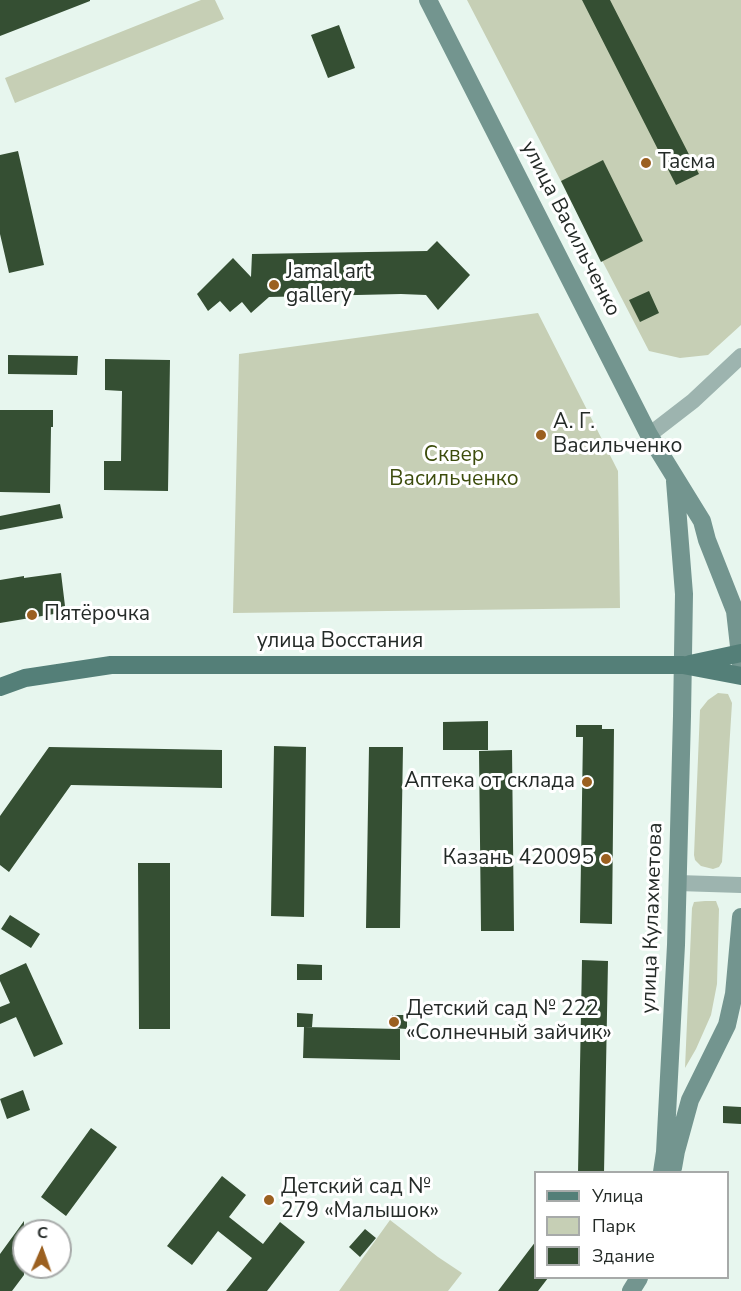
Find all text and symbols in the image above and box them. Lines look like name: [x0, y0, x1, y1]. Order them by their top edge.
street label: улица Васильченко: [515, 137, 625, 321]
place label: Тасма: [658, 150, 715, 176]
marker: Тасма: [639, 156, 653, 170]
place label: Jamal art gallery: [286, 260, 371, 310]
marker: Jamal art gallery: [267, 278, 281, 292]
place label: А. Г. Васильченко: [553, 410, 682, 460]
marker: А. Г. Васильченко: [534, 428, 548, 442]
park label: Сквер Васильченко: [389, 443, 519, 493]
place label: Пятёрочка: [44, 602, 150, 628]
marker: Пятёрочка: [25, 608, 39, 622]
street label: улица Восстания: [257, 629, 423, 655]
place label: Аптека от склада: [404, 769, 575, 795]
marker: Аптека от склада: [580, 775, 594, 789]
street label: улица Кулахметова: [637, 822, 669, 1014]
place label: Казань 420095: [443, 846, 594, 872]
marker: Казань 420095: [599, 852, 613, 866]
place label: Детский сад № 222 «Солнечный зайчик»: [406, 997, 612, 1047]
marker: Детский сад № 222 «Солнечный зайчик»: [387, 1015, 401, 1029]
legend: [534, 1171, 729, 1279]
place label: Детский сад № 279 «Малышок»: [281, 1175, 439, 1225]
text: Улица: [592, 1184, 643, 1208]
marker: Детский сад № 279 «Малышок»: [262, 1193, 276, 1207]
text: Парк: [592, 1214, 635, 1238]
north arrow: [12, 1219, 72, 1279]
text: С: [37, 1222, 48, 1244]
text: Здание: [592, 1244, 655, 1268]

